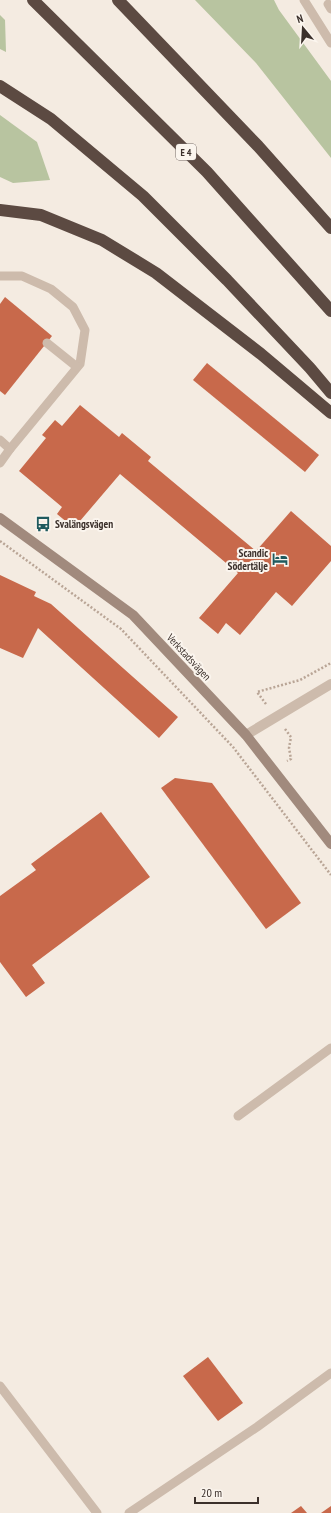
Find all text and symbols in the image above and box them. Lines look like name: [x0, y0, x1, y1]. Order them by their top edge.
north arrow: [283, 8, 323, 48]
text: N: [295, 11, 305, 26]
road number: E 4: [176, 144, 196, 160]
bus stop icon: Svalängsvägen: [34, 515, 52, 533]
place label: Svalängsvägen: [55, 517, 113, 531]
place label: Scandic Södertälje: [228, 546, 268, 573]
hotel icon: Scandic Södertälje: [271, 550, 289, 568]
street label: Verkstadsvägen: [163, 630, 214, 683]
scale bar: [195, 1479, 258, 1505]
text: 20 m: [201, 1485, 222, 1500]

